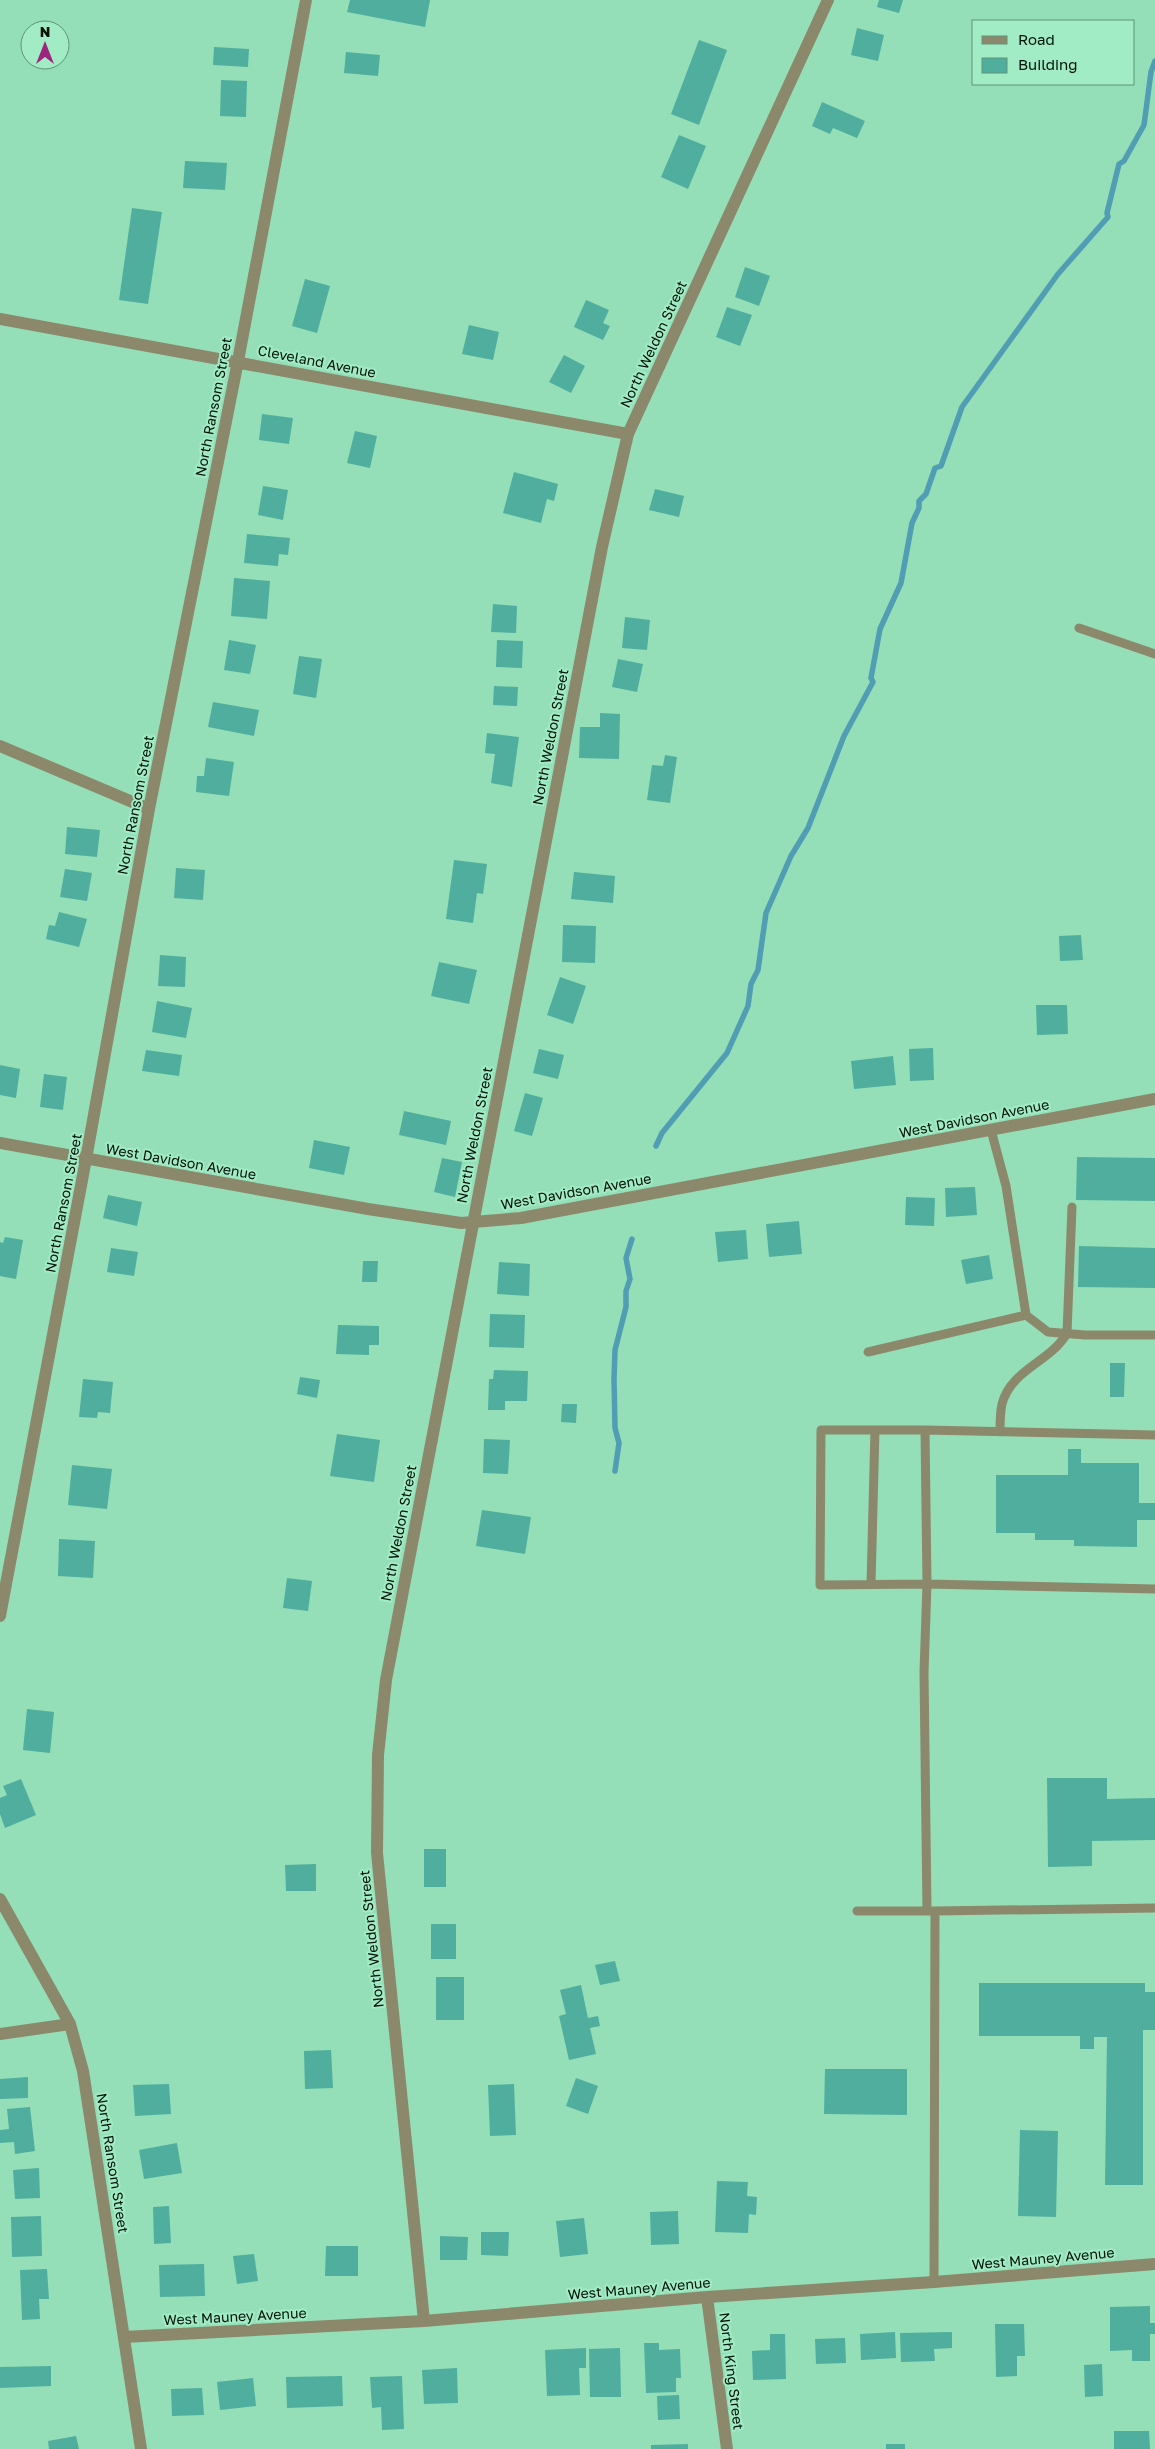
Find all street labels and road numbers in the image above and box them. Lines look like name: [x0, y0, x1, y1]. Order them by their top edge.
street label: North Weldon Street: [616, 278, 690, 410]
street label: North Ransom Street: [191, 336, 235, 478]
street label: Cleveland Avenue: [257, 341, 377, 381]
street label: North Weldon Street: [528, 667, 572, 807]
street label: North Ransom Street: [113, 734, 157, 876]
street label: North Weldon Street: [452, 1065, 496, 1205]
street label: West Davidson Avenue: [898, 1095, 1050, 1141]
street label: North Ransom Street: [41, 1132, 85, 1274]
street label: West Davidson Avenue: [104, 1139, 258, 1183]
street label: West Davidson Avenue: [499, 1169, 653, 1213]
street label: North Weldon Street: [376, 1463, 420, 1603]
street label: North Weldon Street: [355, 1869, 387, 2009]
street label: North Ransom Street: [94, 2092, 132, 2234]
street label: West Mauney Avenue: [971, 2243, 1115, 2273]
street label: West Mauney Avenue: [567, 2273, 711, 2303]
street label: West Mauney Avenue: [163, 2304, 307, 2328]
street label: North King Street: [716, 2311, 748, 2431]

